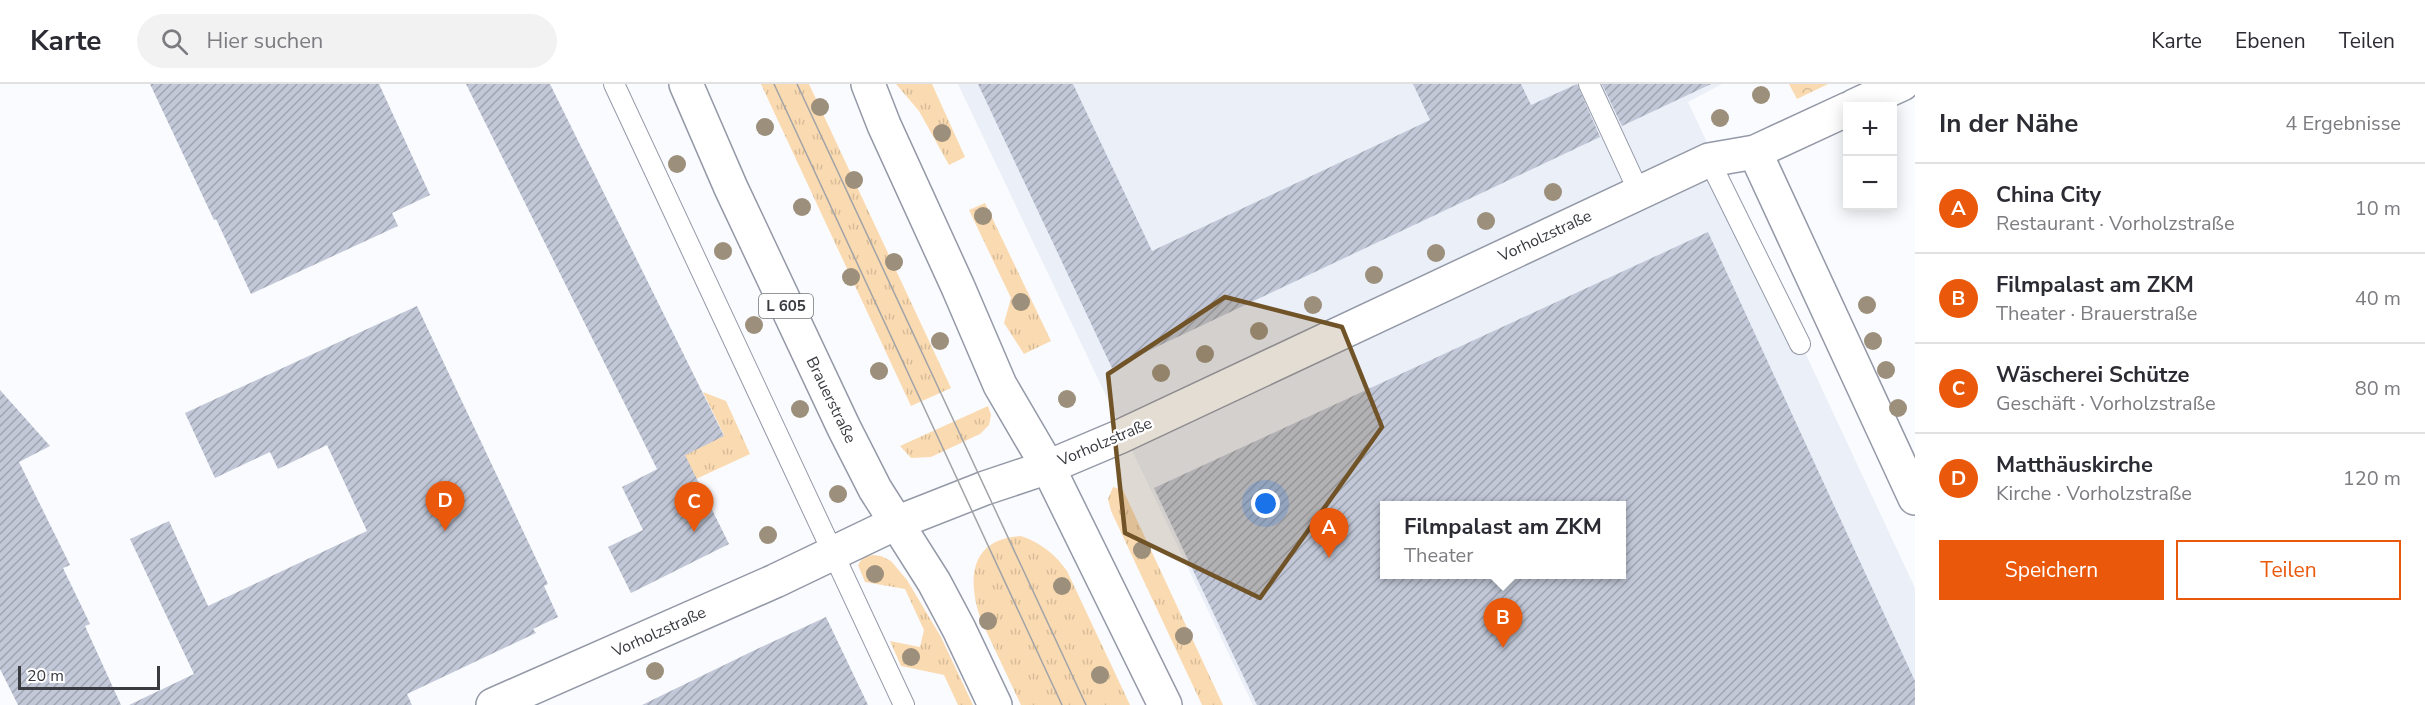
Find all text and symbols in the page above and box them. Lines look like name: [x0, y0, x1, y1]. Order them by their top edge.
search box: [137, 14, 557, 68]
text: Karte: [30, 22, 101, 60]
icon: search: [158, 25, 191, 58]
text: Hier suchen: [206, 26, 323, 56]
text: Karte: [2151, 27, 2202, 55]
text: Ebenen: [2235, 27, 2306, 55]
text: Teilen: [2339, 27, 2395, 55]
map controls: [1843, 102, 1897, 210]
button: +: [1843, 102, 1897, 156]
text: In der Nähe: [1939, 106, 2078, 141]
text: 4 Ergebnisse: [2285, 110, 2401, 137]
button: −: [1843, 156, 1897, 210]
text: China City: [1996, 180, 2101, 210]
text: A: [1951, 195, 1966, 222]
text: 10 m: [2355, 195, 2401, 222]
street label: Vorholzstraße: [1494, 205, 1595, 268]
text: Restaurant · Vorholzstraße: [1996, 210, 2235, 237]
text: Filmpalast am ZKM: [1996, 270, 2194, 300]
text: B: [1952, 285, 1965, 312]
text: 40 m: [2355, 285, 2401, 312]
road number: L 605: [759, 294, 813, 318]
text: Theater · Brauerstraße: [1996, 300, 2197, 327]
street label: Brauerstraße: [801, 353, 861, 447]
text: Wäscherei Schütze: [1996, 360, 2190, 390]
text: C: [1952, 375, 1965, 402]
text: 80 m: [2355, 375, 2401, 402]
text: Geschäft · Vorholzstraße: [1996, 390, 2216, 417]
street label: Vorholzstraße: [1054, 412, 1156, 472]
text: Matthäuskirche: [1996, 450, 2153, 480]
text: D: [1951, 465, 1966, 492]
text: 120 m: [2343, 465, 2401, 492]
text: Kirche · Vorholzstraße: [1996, 480, 2192, 507]
pin: D: [426, 482, 464, 531]
pin: C: [674, 482, 714, 532]
your location: [1251, 489, 1280, 518]
popup: [1380, 501, 1626, 579]
pin: A: [1310, 508, 1348, 558]
text: Filmpalast am ZKM: [1404, 512, 1602, 542]
button: Speichern: [1939, 540, 2164, 600]
button: Teilen: [2176, 540, 2401, 600]
text: Theater: [1404, 542, 1473, 569]
pin: B: [1484, 598, 1522, 648]
street label: Vorholzstraße: [608, 602, 709, 663]
scale bar: [18, 663, 160, 690]
text: 20 m: [27, 665, 64, 687]

